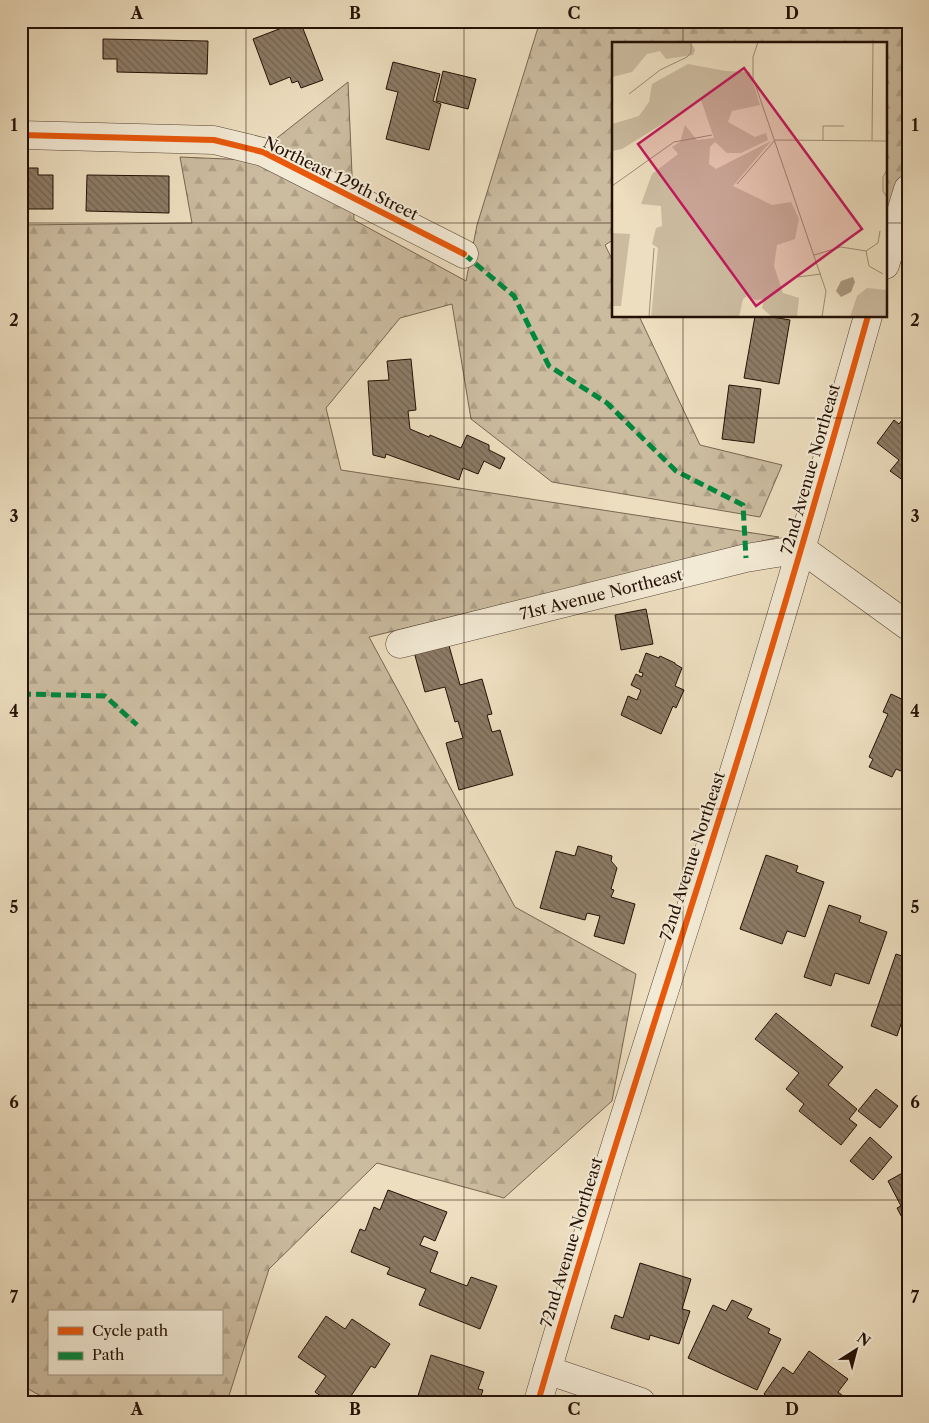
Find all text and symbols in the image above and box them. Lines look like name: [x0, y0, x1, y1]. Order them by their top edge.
text: A: [130, 3, 144, 23]
text: B: [349, 3, 361, 23]
text: C: [568, 3, 580, 23]
text: D: [785, 3, 799, 23]
inset map: [612, 42, 886, 318]
text: 1: [10, 115, 18, 135]
text: 1: [911, 115, 919, 135]
street label: Northeast 129th Street: [260, 132, 422, 224]
text: 2: [9, 310, 19, 330]
text: 2: [910, 310, 920, 330]
street label: 72nd Avenue Northeast: [776, 381, 844, 557]
text: 3: [9, 506, 19, 526]
text: 3: [910, 506, 920, 526]
street label: 71st Avenue Northeast: [518, 564, 685, 624]
text: 4: [9, 701, 19, 721]
text: 4: [910, 701, 920, 721]
street label: 72nd Avenue Northeast: [655, 769, 729, 943]
text: 5: [10, 897, 19, 917]
text: 5: [911, 897, 920, 917]
text: 6: [9, 1092, 19, 1112]
text: 6: [910, 1092, 920, 1112]
street label: 72nd Avenue Northeast: [536, 1154, 606, 1329]
text: 7: [10, 1287, 19, 1307]
text: 7: [911, 1287, 920, 1307]
legend: [48, 1310, 222, 1376]
text: Cycle path: [92, 1321, 169, 1340]
north arrow: [832, 1326, 882, 1376]
text: N: [853, 1329, 874, 1350]
text: Path: [92, 1345, 125, 1364]
text: A: [130, 1399, 144, 1419]
text: B: [349, 1399, 361, 1419]
text: C: [568, 1399, 580, 1419]
text: D: [785, 1399, 799, 1419]

